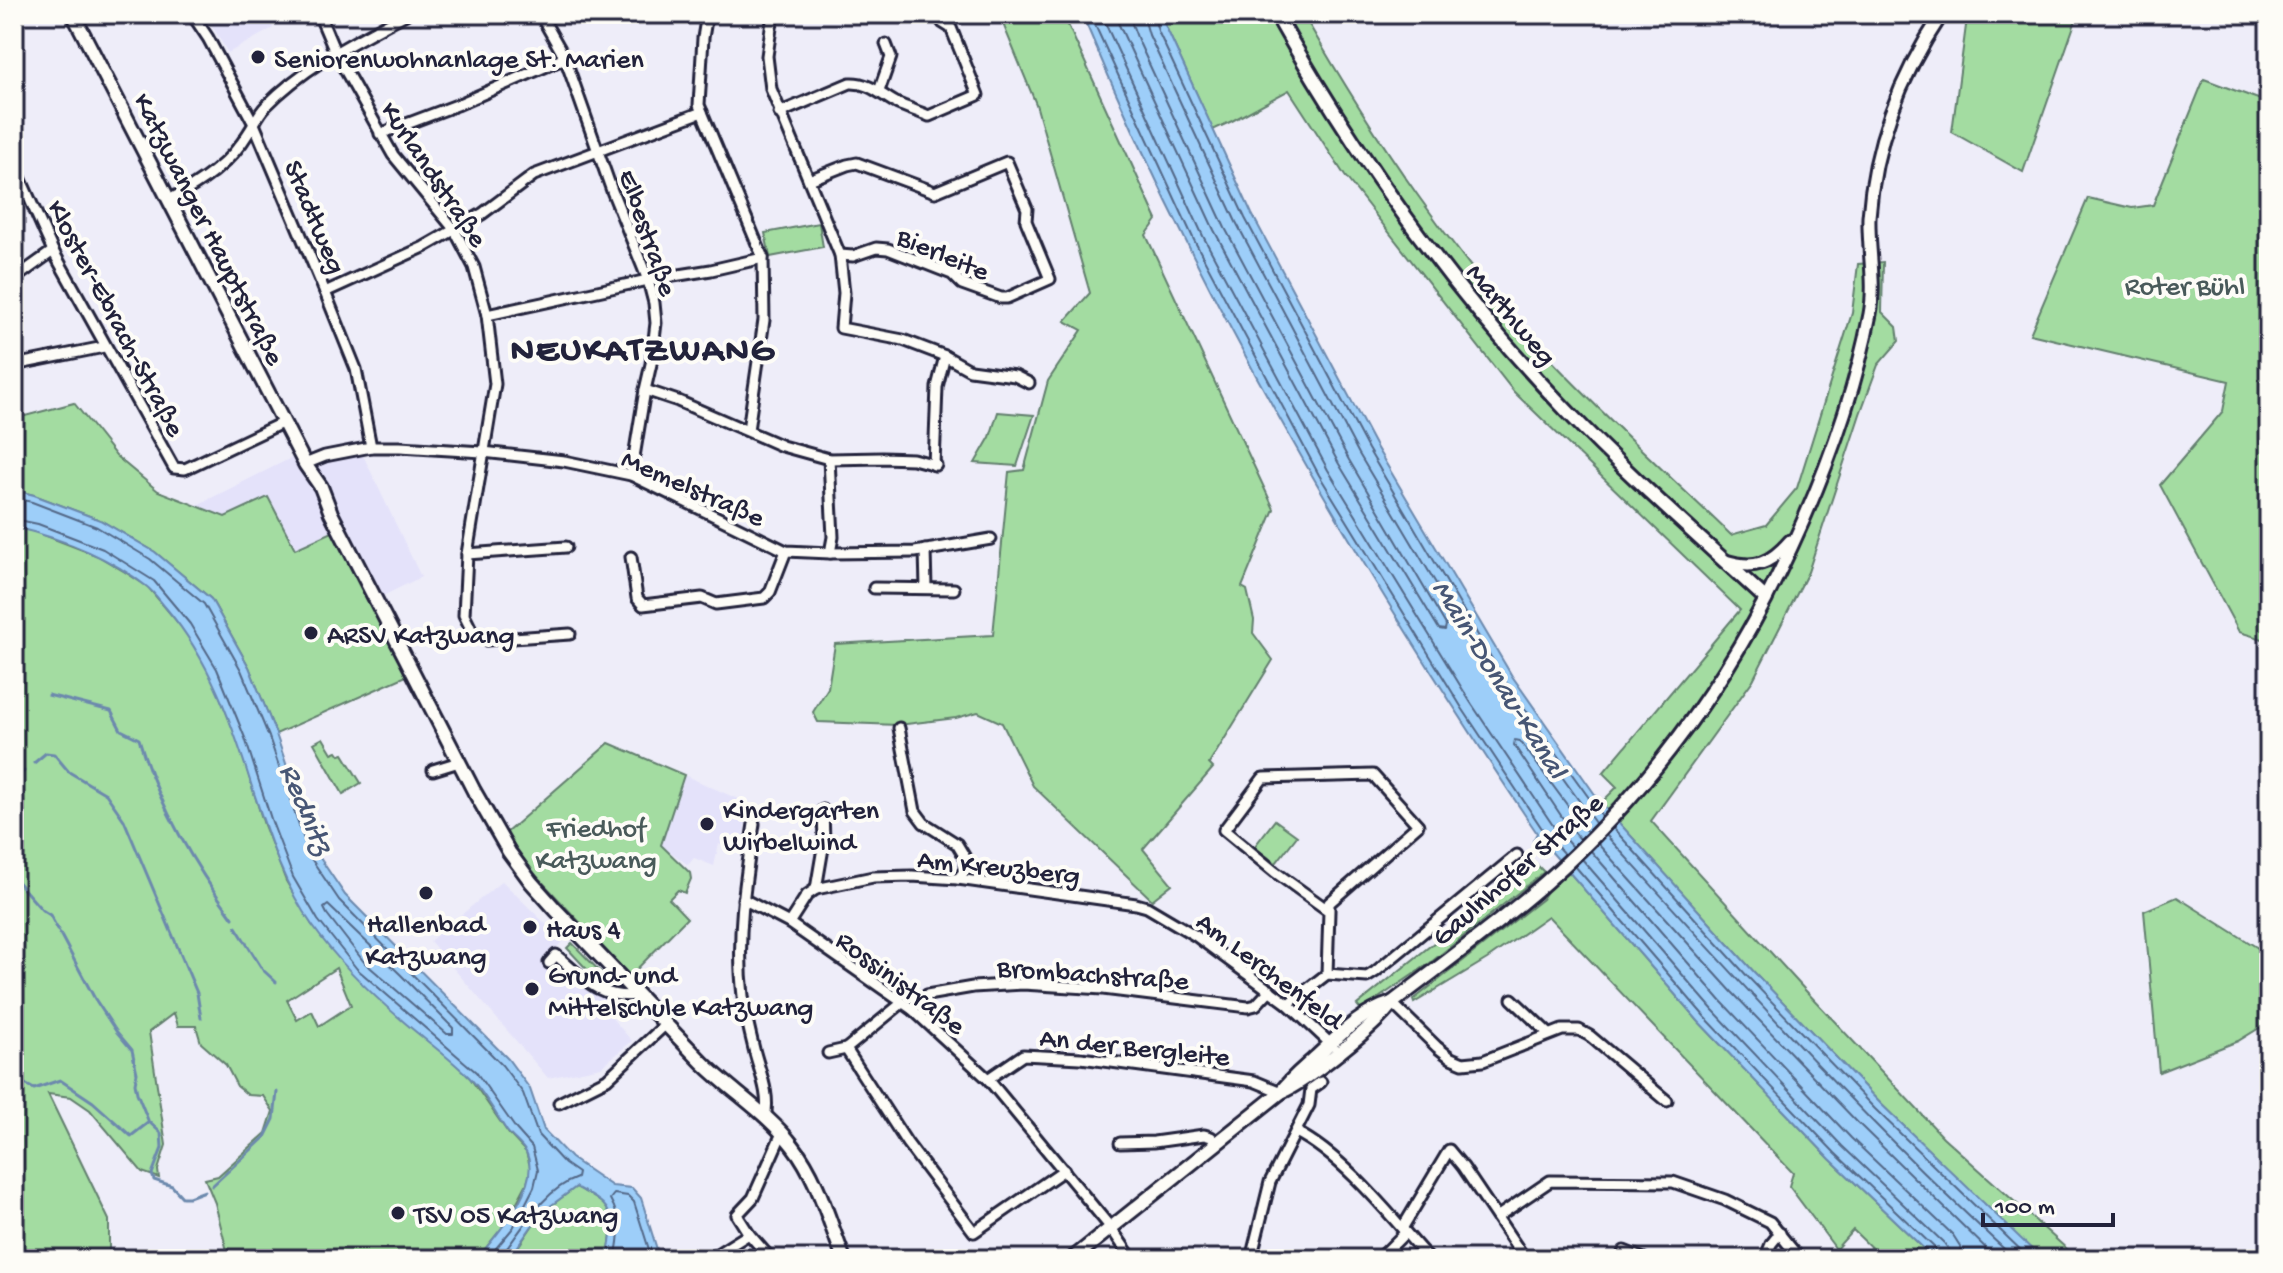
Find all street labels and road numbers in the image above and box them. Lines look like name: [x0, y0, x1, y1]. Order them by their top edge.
street label: Katzwanger Hauptstraße: [124, 89, 290, 372]
street label: Kurlandstraße: [371, 96, 493, 255]
street label: Stadtweg: [274, 156, 351, 279]
street label: Elbestraße: [609, 166, 683, 302]
street label: Kloster-Ebrach-Straße: [38, 195, 191, 444]
street label: Bierleite: [890, 222, 994, 291]
street label: Marthweg: [1457, 258, 1562, 374]
street label: Memelstraße: [616, 444, 769, 537]
street label: Gaulnhofer Straße: [1427, 788, 1612, 955]
street label: Am Kreuzberg: [916, 845, 1081, 894]
street label: Am Lerchenfeld: [1188, 907, 1350, 1040]
street label: Rossinistraße: [828, 925, 971, 1044]
street label: Brombachstraße: [995, 953, 1190, 1000]
street label: An der Bergleite: [1038, 1023, 1232, 1076]

